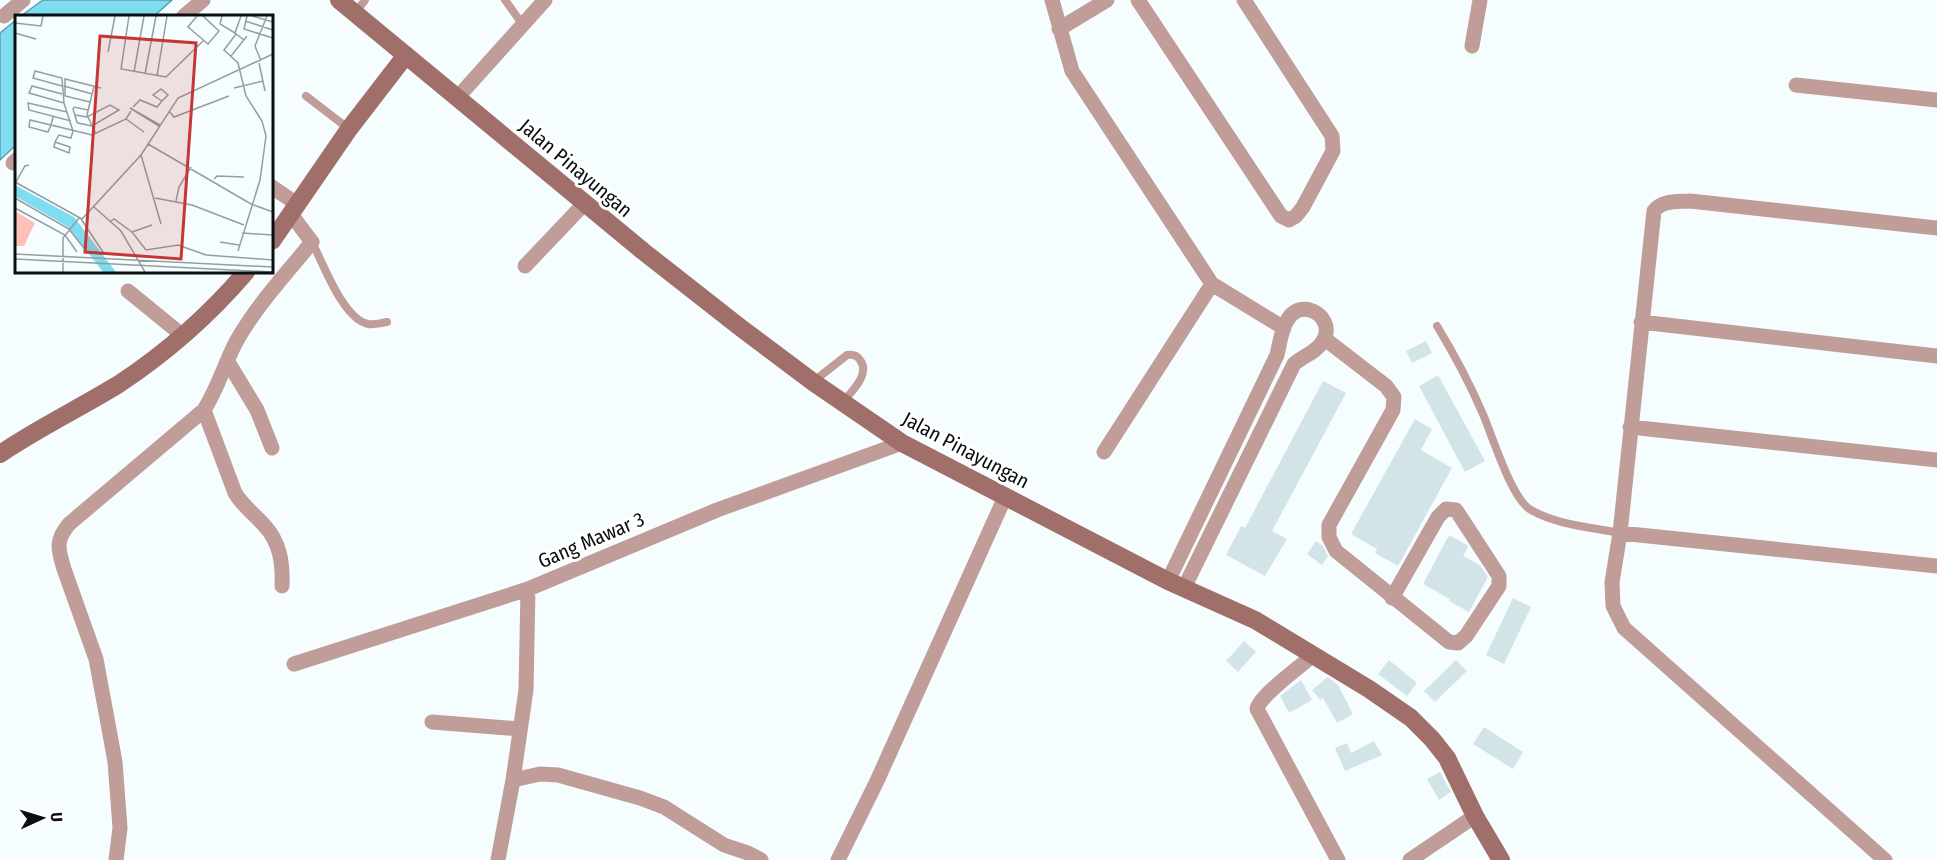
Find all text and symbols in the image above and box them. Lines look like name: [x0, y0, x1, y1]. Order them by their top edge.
inset map: [15, 15, 273, 273]
street label: Jalan Pinayungan: [515, 114, 637, 222]
street label: Jalan Pinayungan: [899, 407, 1033, 493]
street label: Gang Mawar 3: [534, 507, 648, 573]
north arrow: [12, 788, 72, 848]
text: U: [47, 812, 66, 822]

